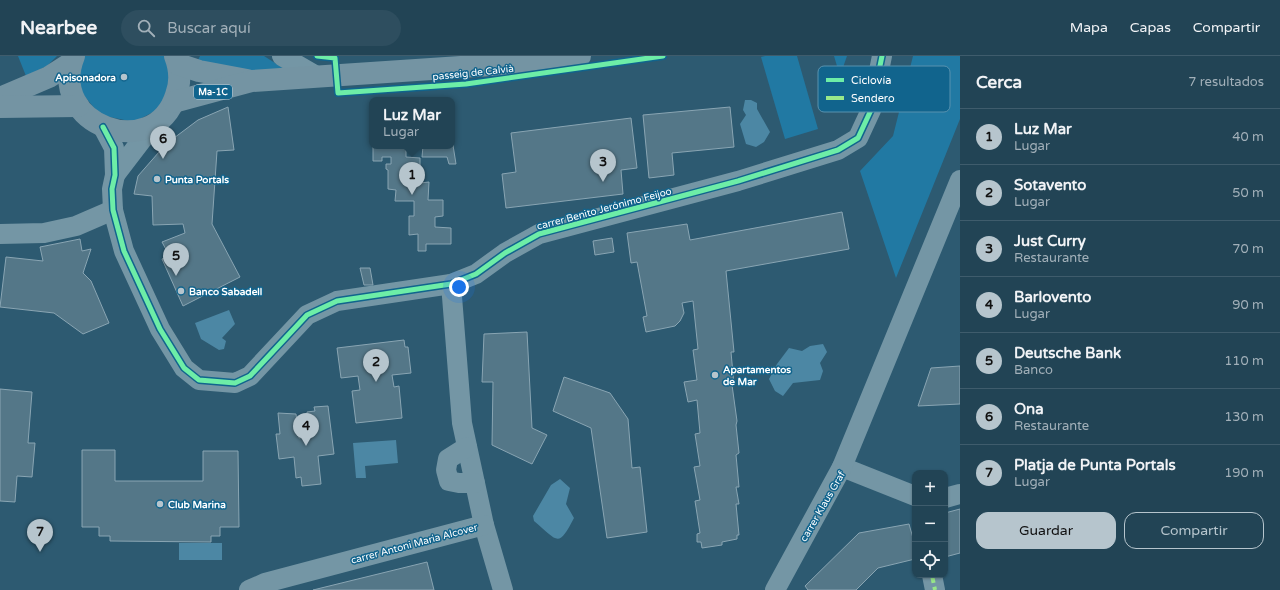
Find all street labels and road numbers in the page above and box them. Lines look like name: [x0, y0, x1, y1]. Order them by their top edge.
street label: passeig de Calvià: [432, 63, 514, 83]
road number: Ma-1C: [194, 85, 232, 99]
street label: carrer Benito Jerónimo Feijoo: [535, 185, 673, 233]
street label: carrer Klaus Graf: [798, 469, 848, 544]
street label: carrer Antoni Maria Alcover: [350, 521, 479, 567]

